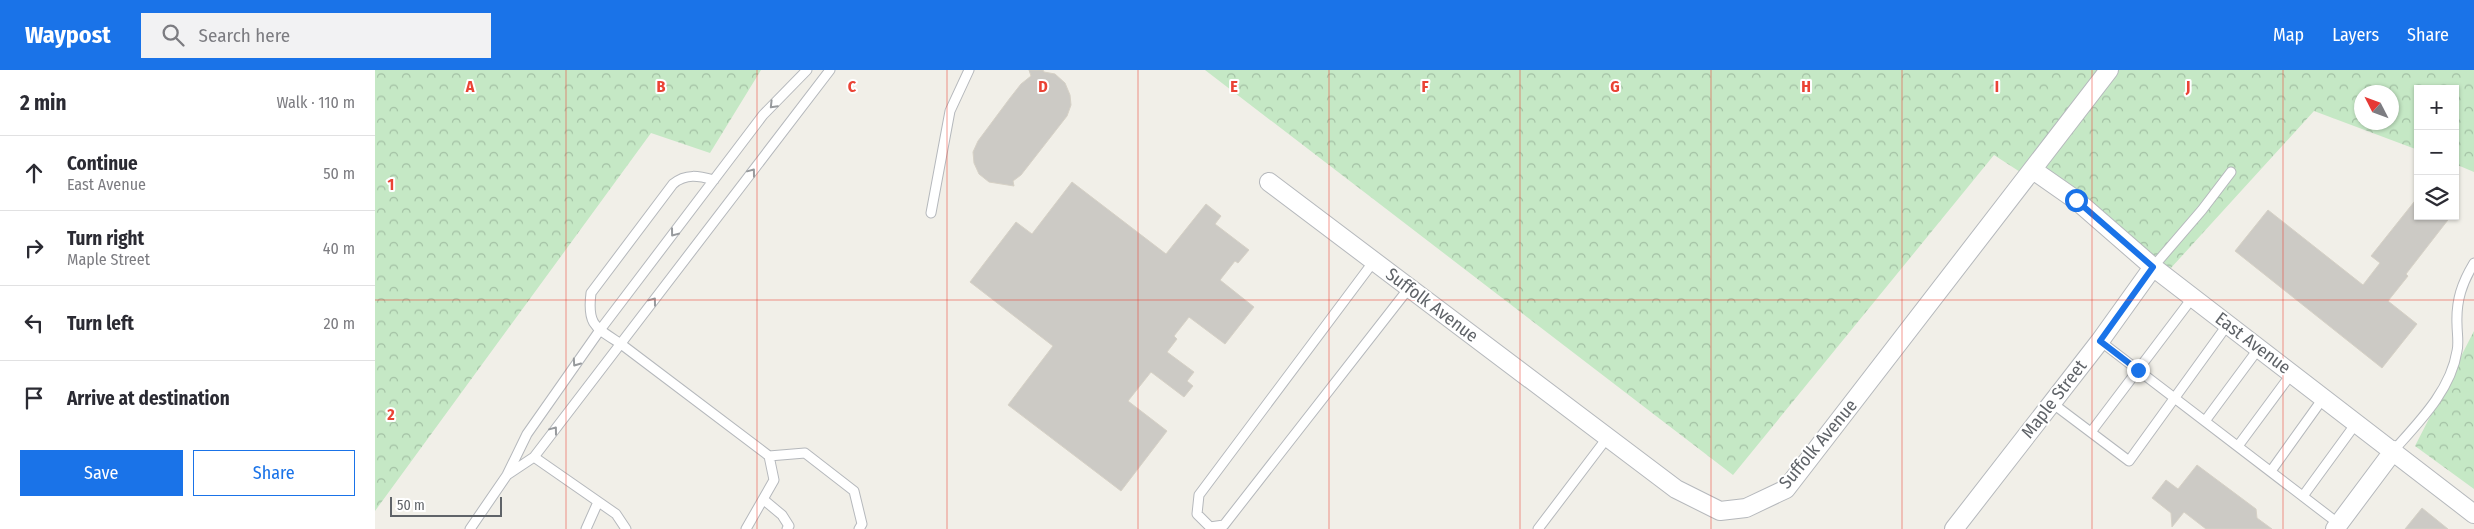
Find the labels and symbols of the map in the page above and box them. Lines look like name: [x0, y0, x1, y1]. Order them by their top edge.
text: A: [465, 77, 475, 96]
text: B: [657, 77, 666, 96]
text: C: [848, 77, 857, 96]
text: D: [1038, 77, 1048, 96]
text: E: [1230, 77, 1238, 96]
text: F: [1421, 77, 1429, 96]
text: G: [1610, 77, 1620, 96]
text: H: [1801, 77, 1811, 96]
text: I: [1995, 77, 1999, 96]
text: J: [2185, 77, 2190, 96]
north arrow: [2354, 85, 2399, 130]
one-way arrow: [770, 99, 779, 108]
one-way arrow: [746, 168, 755, 178]
text: 1: [388, 175, 394, 194]
route start: [2065, 189, 2088, 212]
one-way arrow: [671, 227, 679, 236]
street label: Suffolk Avenue: [1381, 263, 1483, 347]
one-way arrow: [647, 297, 656, 307]
street label: East Avenue: [2211, 307, 2295, 379]
street label: Maple Street: [2017, 355, 2091, 443]
one-way arrow: [573, 357, 582, 367]
route end: [2127, 359, 2150, 382]
street label: Suffolk Avenue: [1774, 395, 1862, 493]
text: 2: [386, 405, 395, 424]
one-way arrow: [548, 426, 557, 436]
scale bar: [390, 494, 503, 517]

